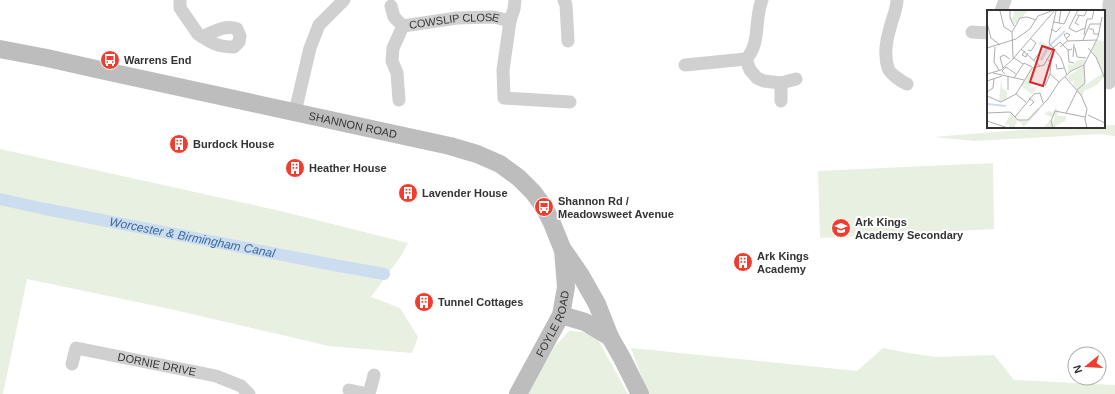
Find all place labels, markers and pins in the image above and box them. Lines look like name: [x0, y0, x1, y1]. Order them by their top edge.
bus stop icon: Warrens End: [99, 49, 121, 71]
place label: Warrens End: [124, 54, 191, 66]
building icon: Burdock House: [168, 133, 190, 155]
place label: Burdock House: [193, 138, 274, 150]
building icon: Heather House: [284, 157, 306, 179]
place label: Heather House: [309, 162, 387, 174]
building icon: Lavender House: [397, 182, 419, 204]
place label: Lavender House: [422, 187, 508, 199]
place label: Shannon Rd / Meadowsweet Avenue: [558, 195, 674, 220]
bus stop icon: Shannon Rd / Meadowsweet Avenue: [533, 196, 555, 218]
place label: Ark Kings Academy Secondary: [855, 216, 964, 241]
school or university icon: Ark Kings Academy Secondary: [830, 217, 852, 239]
place label: Ark Kings Academy: [757, 250, 809, 275]
building icon: Ark Kings Academy: [732, 251, 754, 273]
building icon: Tunnel Cottages: [413, 291, 435, 313]
place label: Tunnel Cottages: [438, 296, 523, 308]

